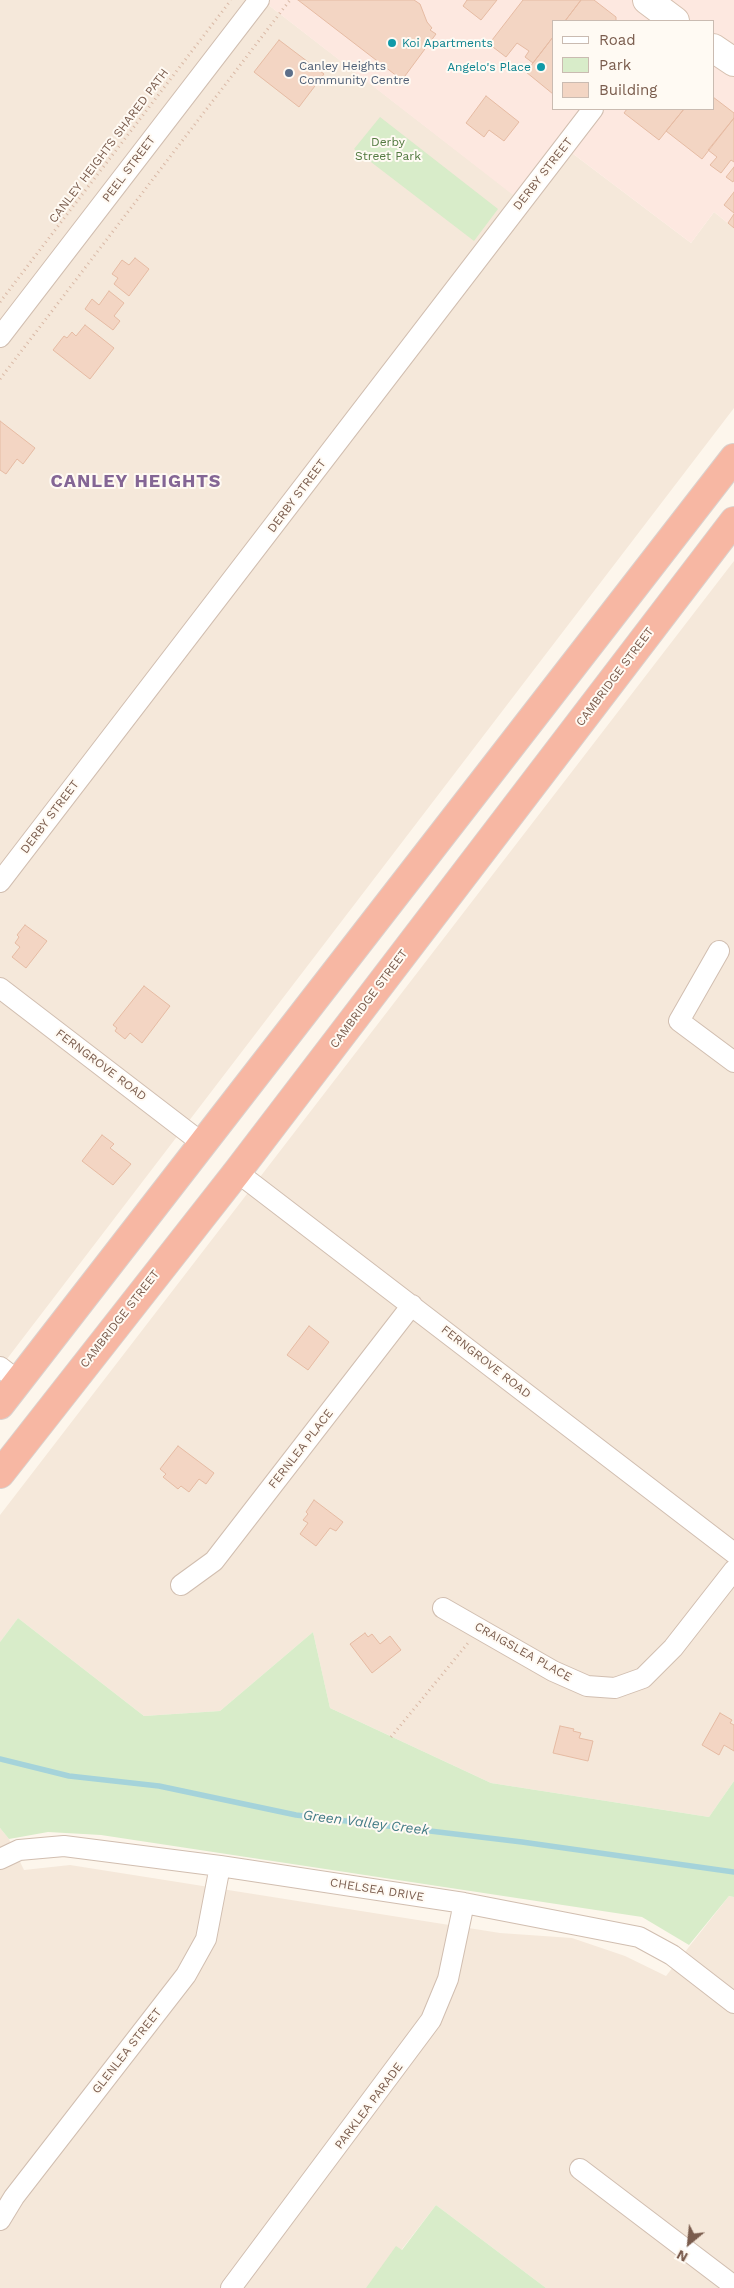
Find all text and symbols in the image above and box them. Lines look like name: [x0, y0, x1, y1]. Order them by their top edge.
legend: [552, 20, 714, 110]
text: Road: [599, 31, 636, 49]
place label: Koi Apartments: [402, 36, 493, 50]
marker: Koi Apartments: [386, 37, 398, 49]
text: Park: [599, 56, 631, 74]
place label: Canley Heights Community Centre: [299, 59, 410, 87]
place label: Angelo's Place: [447, 60, 531, 74]
marker: Angelo's Place: [535, 61, 547, 73]
street label: CANLEY HEIGHTS SHARED PATH: [46, 66, 172, 226]
marker: Canley Heights Community Centre: [283, 67, 295, 79]
text: Building: [599, 81, 657, 99]
street label: PEEL STREET: [99, 133, 159, 205]
park label: Derby Street Park: [355, 135, 421, 163]
street label: DERBY STREET: [510, 135, 576, 213]
street label: DERBY STREET: [265, 457, 329, 535]
district label: CANLEY HEIGHTS: [49, 471, 223, 493]
street label: CAMBRIDGE STREET: [573, 625, 657, 729]
street label: DERBY STREET: [18, 778, 82, 856]
street label: CAMBRIDGE STREET: [327, 947, 411, 1051]
street label: FERNGROVE ROAD: [53, 1026, 149, 1104]
street label: CAMBRIDGE STREET: [77, 1267, 163, 1371]
street label: FERNGROVE ROAD: [438, 1323, 534, 1401]
street label: FERNLEA PLACE: [266, 1406, 336, 1492]
street label: CRAIGSLEA PLACE: [472, 1619, 574, 1685]
water label: Green Valley Creek: [302, 1807, 430, 1839]
street label: CHELSEA DRIVE: [329, 1875, 425, 1905]
street label: GLENLEA STREET: [89, 2005, 165, 2097]
street label: PARKLEA PARADE: [332, 2060, 406, 2152]
north arrow: [664, 2218, 714, 2268]
text: N: [674, 2247, 690, 2266]

